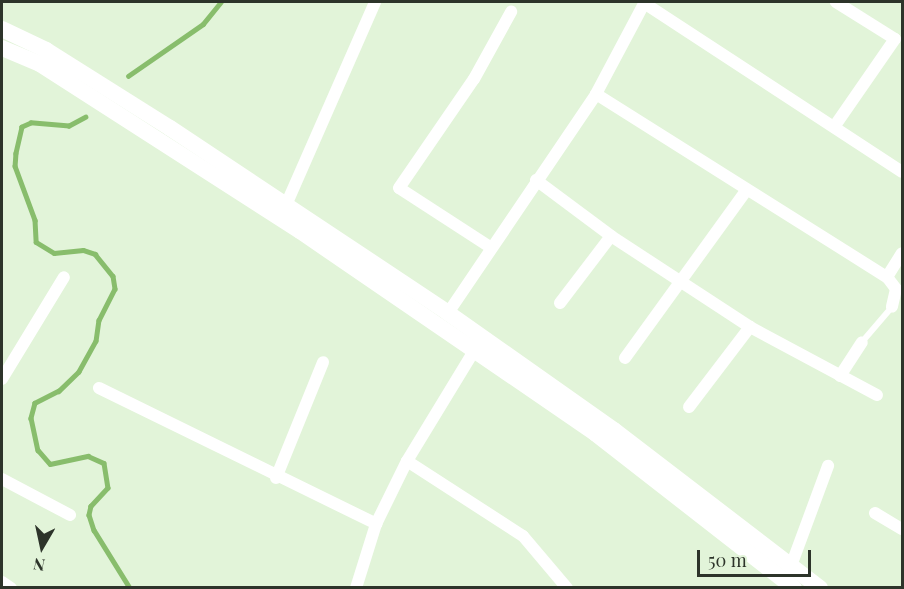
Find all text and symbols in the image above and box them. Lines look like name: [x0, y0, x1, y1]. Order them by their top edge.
north arrow: [12, 517, 72, 577]
scale bar: [700, 538, 814, 576]
text: 50 m: [708, 548, 747, 572]
text: N: [32, 554, 46, 577]

